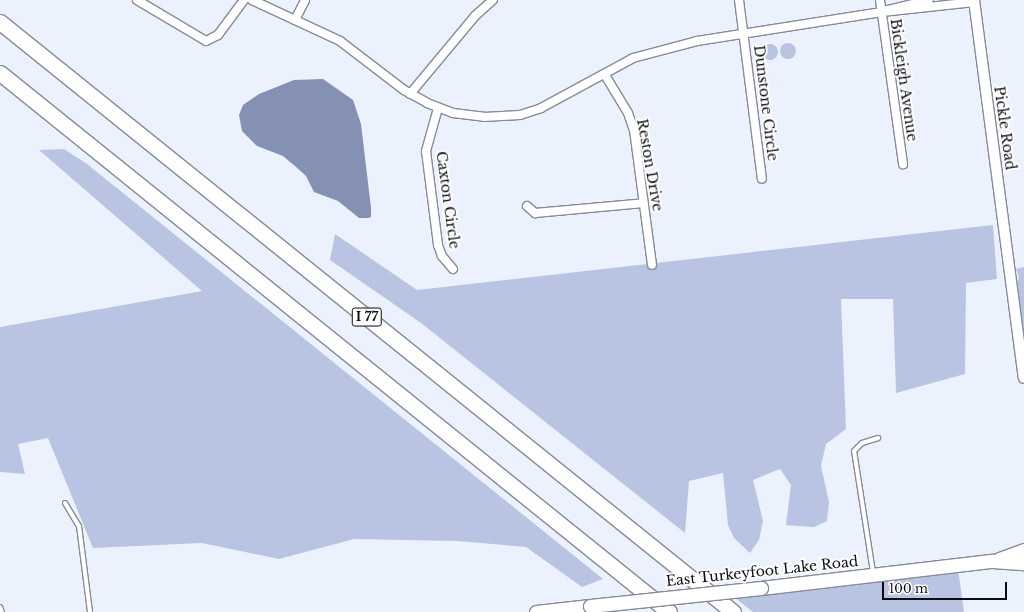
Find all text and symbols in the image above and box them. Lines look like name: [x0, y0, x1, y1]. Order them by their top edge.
street label: Bickleigh Avenue: [887, 17, 921, 143]
street label: Dunstone Circle: [751, 44, 781, 162]
street label: Pickle Road: [991, 85, 1019, 171]
street label: Reston Drive: [634, 118, 666, 212]
street label: Caxton Circle: [433, 150, 463, 250]
road number: I 77: [351, 306, 383, 328]
street label: East Turkeyfoot Lake Road: [665, 553, 859, 589]
scale bar: [884, 574, 1009, 600]
text: 100 m: [889, 581, 928, 596]

